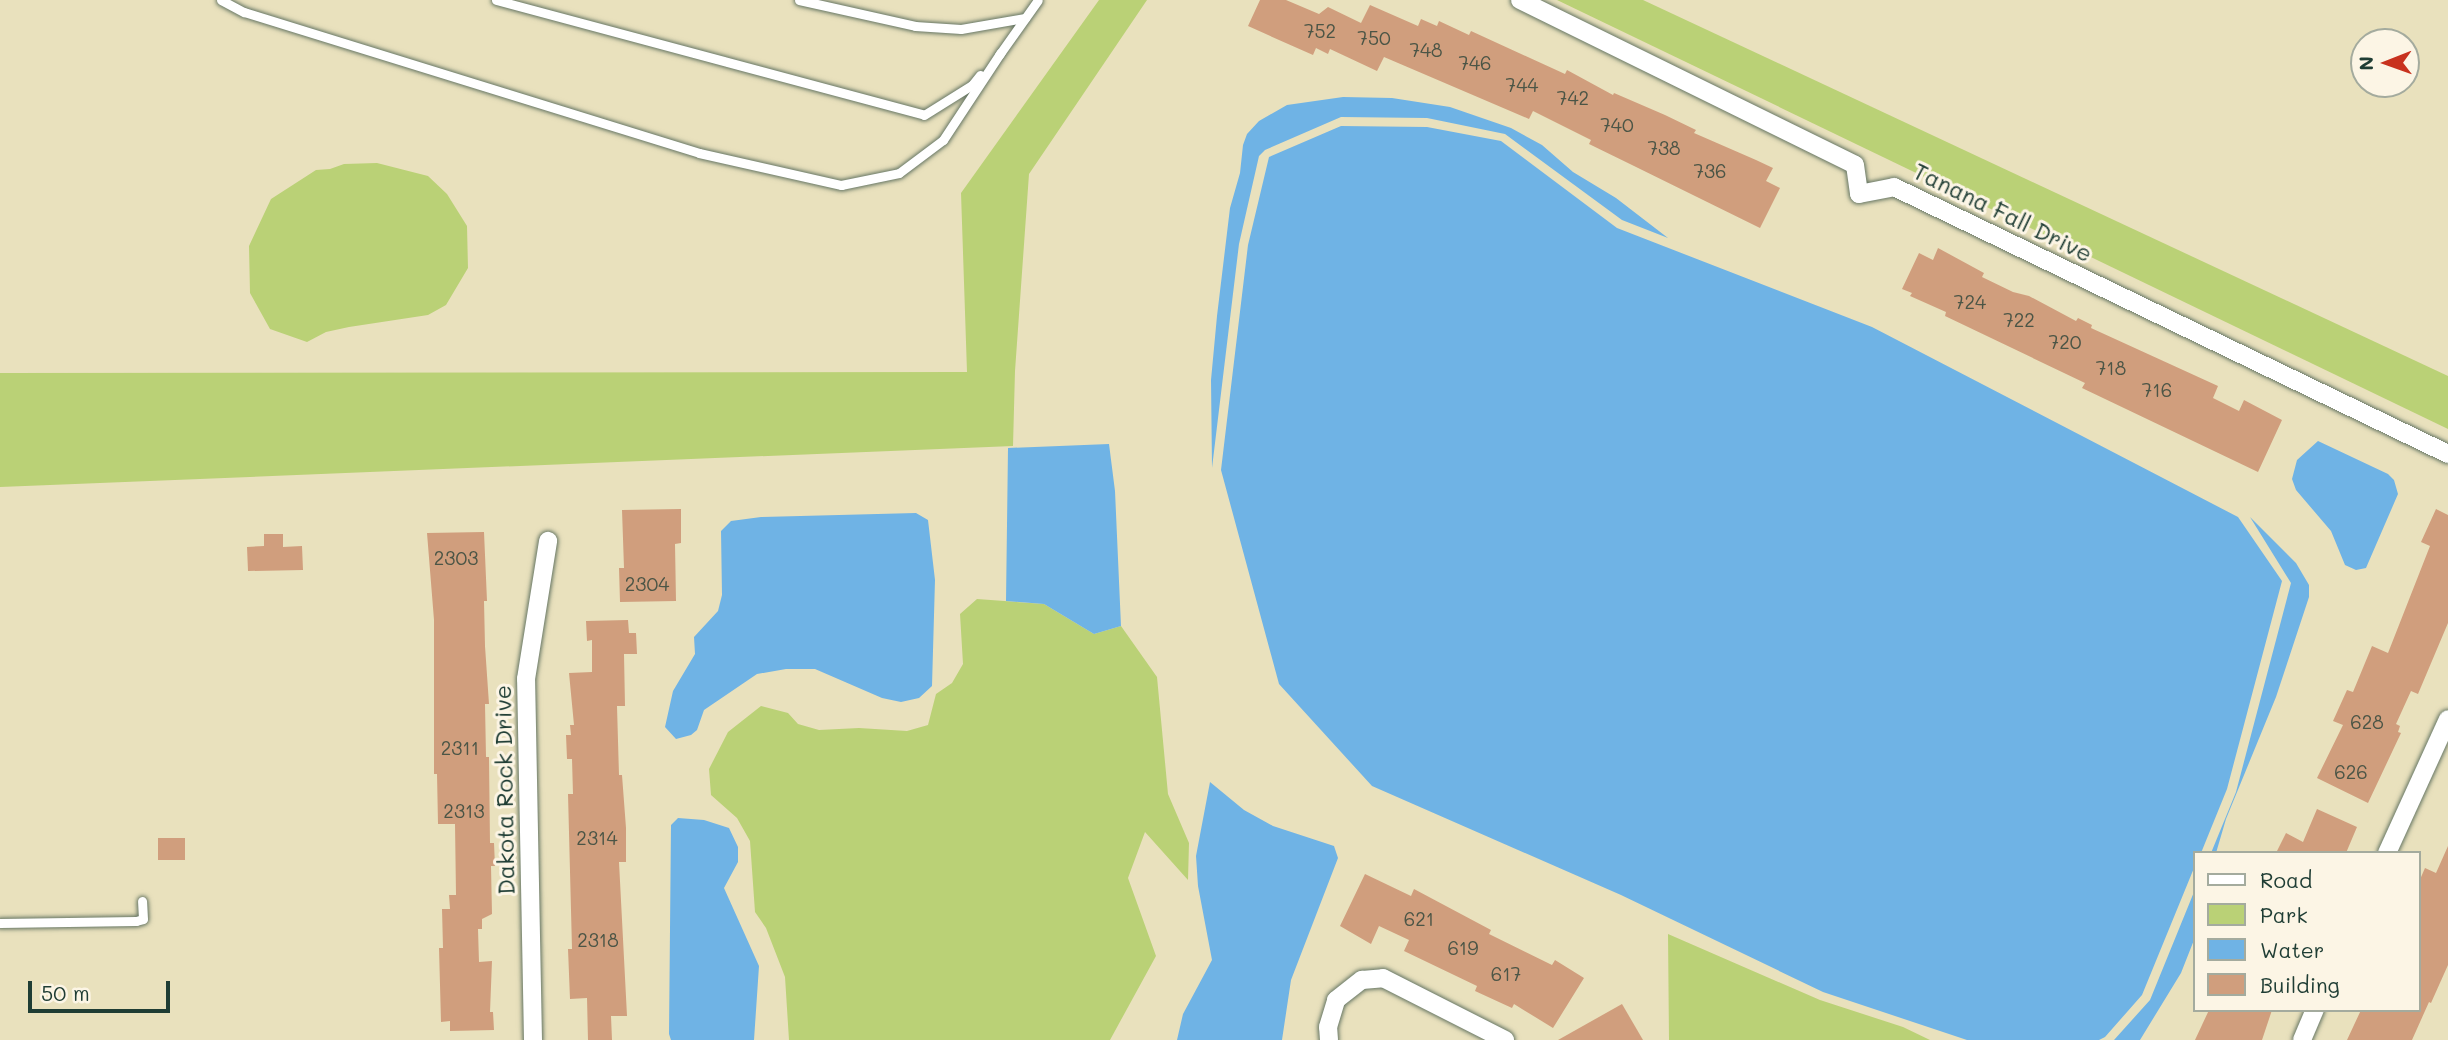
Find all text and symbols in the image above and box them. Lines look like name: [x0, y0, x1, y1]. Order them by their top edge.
house number: 752: [1304, 20, 1336, 42]
house number: 750: [1357, 27, 1391, 49]
north arrow: [2350, 28, 2420, 98]
house number: 748: [1409, 39, 1443, 61]
house number: 746: [1458, 52, 1492, 74]
text: N: [2353, 56, 2378, 71]
house number: 744: [1506, 74, 1538, 96]
house number: 742: [1557, 87, 1589, 109]
house number: 740: [1600, 114, 1634, 136]
house number: 738: [1647, 137, 1681, 159]
street label: Tanana Fall Drive: [1909, 157, 2097, 267]
house number: 736: [1693, 160, 1727, 182]
house number: 724: [1954, 291, 1986, 313]
house number: 722: [2003, 309, 2035, 331]
house number: 720: [2049, 331, 2081, 353]
house number: 718: [2096, 357, 2126, 379]
house number: 716: [2142, 379, 2172, 401]
house number: 2303: [434, 547, 478, 569]
house number: 2304: [625, 573, 669, 595]
street label: Dakota Rock Drive: [488, 685, 520, 895]
house number: 628: [2350, 711, 2384, 733]
house number: 2311: [441, 737, 479, 759]
house number: 626: [2334, 761, 2368, 783]
house number: 2313: [443, 800, 485, 822]
house number: 2314: [576, 827, 618, 849]
legend: [2192, 851, 2420, 1012]
text: Road: [2260, 866, 2312, 893]
text: Park: [2260, 901, 2308, 928]
house number: 621: [1404, 908, 1434, 930]
house number: 2318: [577, 929, 619, 951]
text: Water: [2260, 936, 2324, 963]
house number: 619: [1447, 937, 1479, 959]
house number: 617: [1491, 963, 1521, 985]
scale bar: [32, 967, 173, 1011]
text: Building: [2260, 971, 2340, 998]
text: 50 m: [41, 979, 90, 1006]

